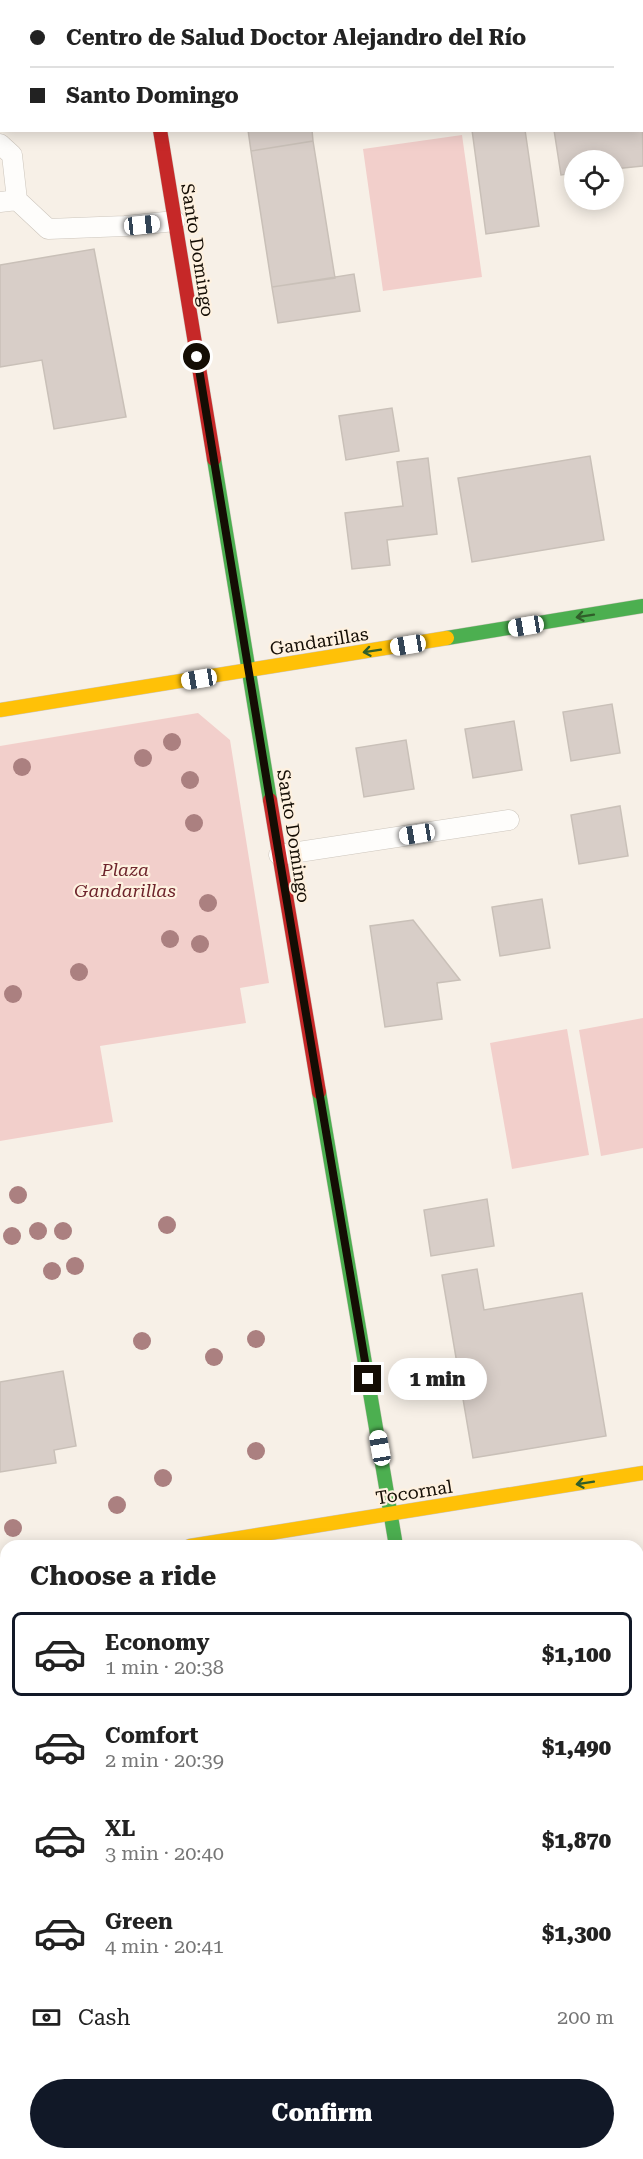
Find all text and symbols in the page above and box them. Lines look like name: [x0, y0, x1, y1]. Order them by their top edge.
text: Centro de Salud Doctor Alejandro del Río: [66, 25, 526, 50]
text: Santo Domingo: [66, 83, 239, 108]
map controls: [564, 150, 624, 210]
button: locate: [564, 150, 624, 210]
street label: Santo Domingo: [177, 182, 219, 318]
car: [123, 214, 161, 236]
route start: [183, 343, 210, 370]
one-way arrow: [576, 611, 596, 622]
car: [507, 614, 545, 638]
street label: Gandarillas: [268, 623, 370, 659]
car: [389, 633, 427, 657]
one-way arrow: [363, 646, 382, 657]
car: [180, 667, 218, 691]
street label: Santo Domingo: [273, 768, 315, 904]
car: [398, 822, 436, 846]
park label: Plaza Gandarillas: [74, 859, 176, 901]
callout: 1 min: [389, 1358, 488, 1400]
route end: [354, 1365, 381, 1392]
text: 1 min: [409, 1367, 466, 1391]
car: [368, 1429, 392, 1467]
street label: Tocornal: [374, 1476, 454, 1508]
one-way arrow: [576, 1477, 596, 1488]
text: Choose a ride: [30, 1560, 216, 1592]
icon: car: [33, 1627, 87, 1681]
text: Economy: [105, 1630, 209, 1655]
text: $1,100: [542, 1642, 611, 1667]
text: 1 min · 20:38: [105, 1655, 224, 1679]
icon: car: [33, 1720, 87, 1774]
text: Comfort: [105, 1723, 198, 1748]
text: $1,490: [542, 1735, 611, 1760]
text: 2 min · 20:39: [105, 1748, 224, 1772]
icon: car: [33, 1813, 87, 1867]
text: XL: [105, 1816, 135, 1841]
text: $1,870: [542, 1828, 611, 1853]
text: 3 min · 20:40: [105, 1841, 224, 1865]
icon: car: [33, 1906, 87, 1960]
text: Green: [105, 1909, 173, 1934]
text: $1,300: [542, 1921, 611, 1946]
text: 4 min · 20:41: [105, 1934, 224, 1958]
icon: cash: [30, 2001, 63, 2034]
text: Cash: [78, 2005, 130, 2030]
text: 200 m: [557, 2005, 614, 2029]
button: Confirm: [30, 2079, 614, 2148]

